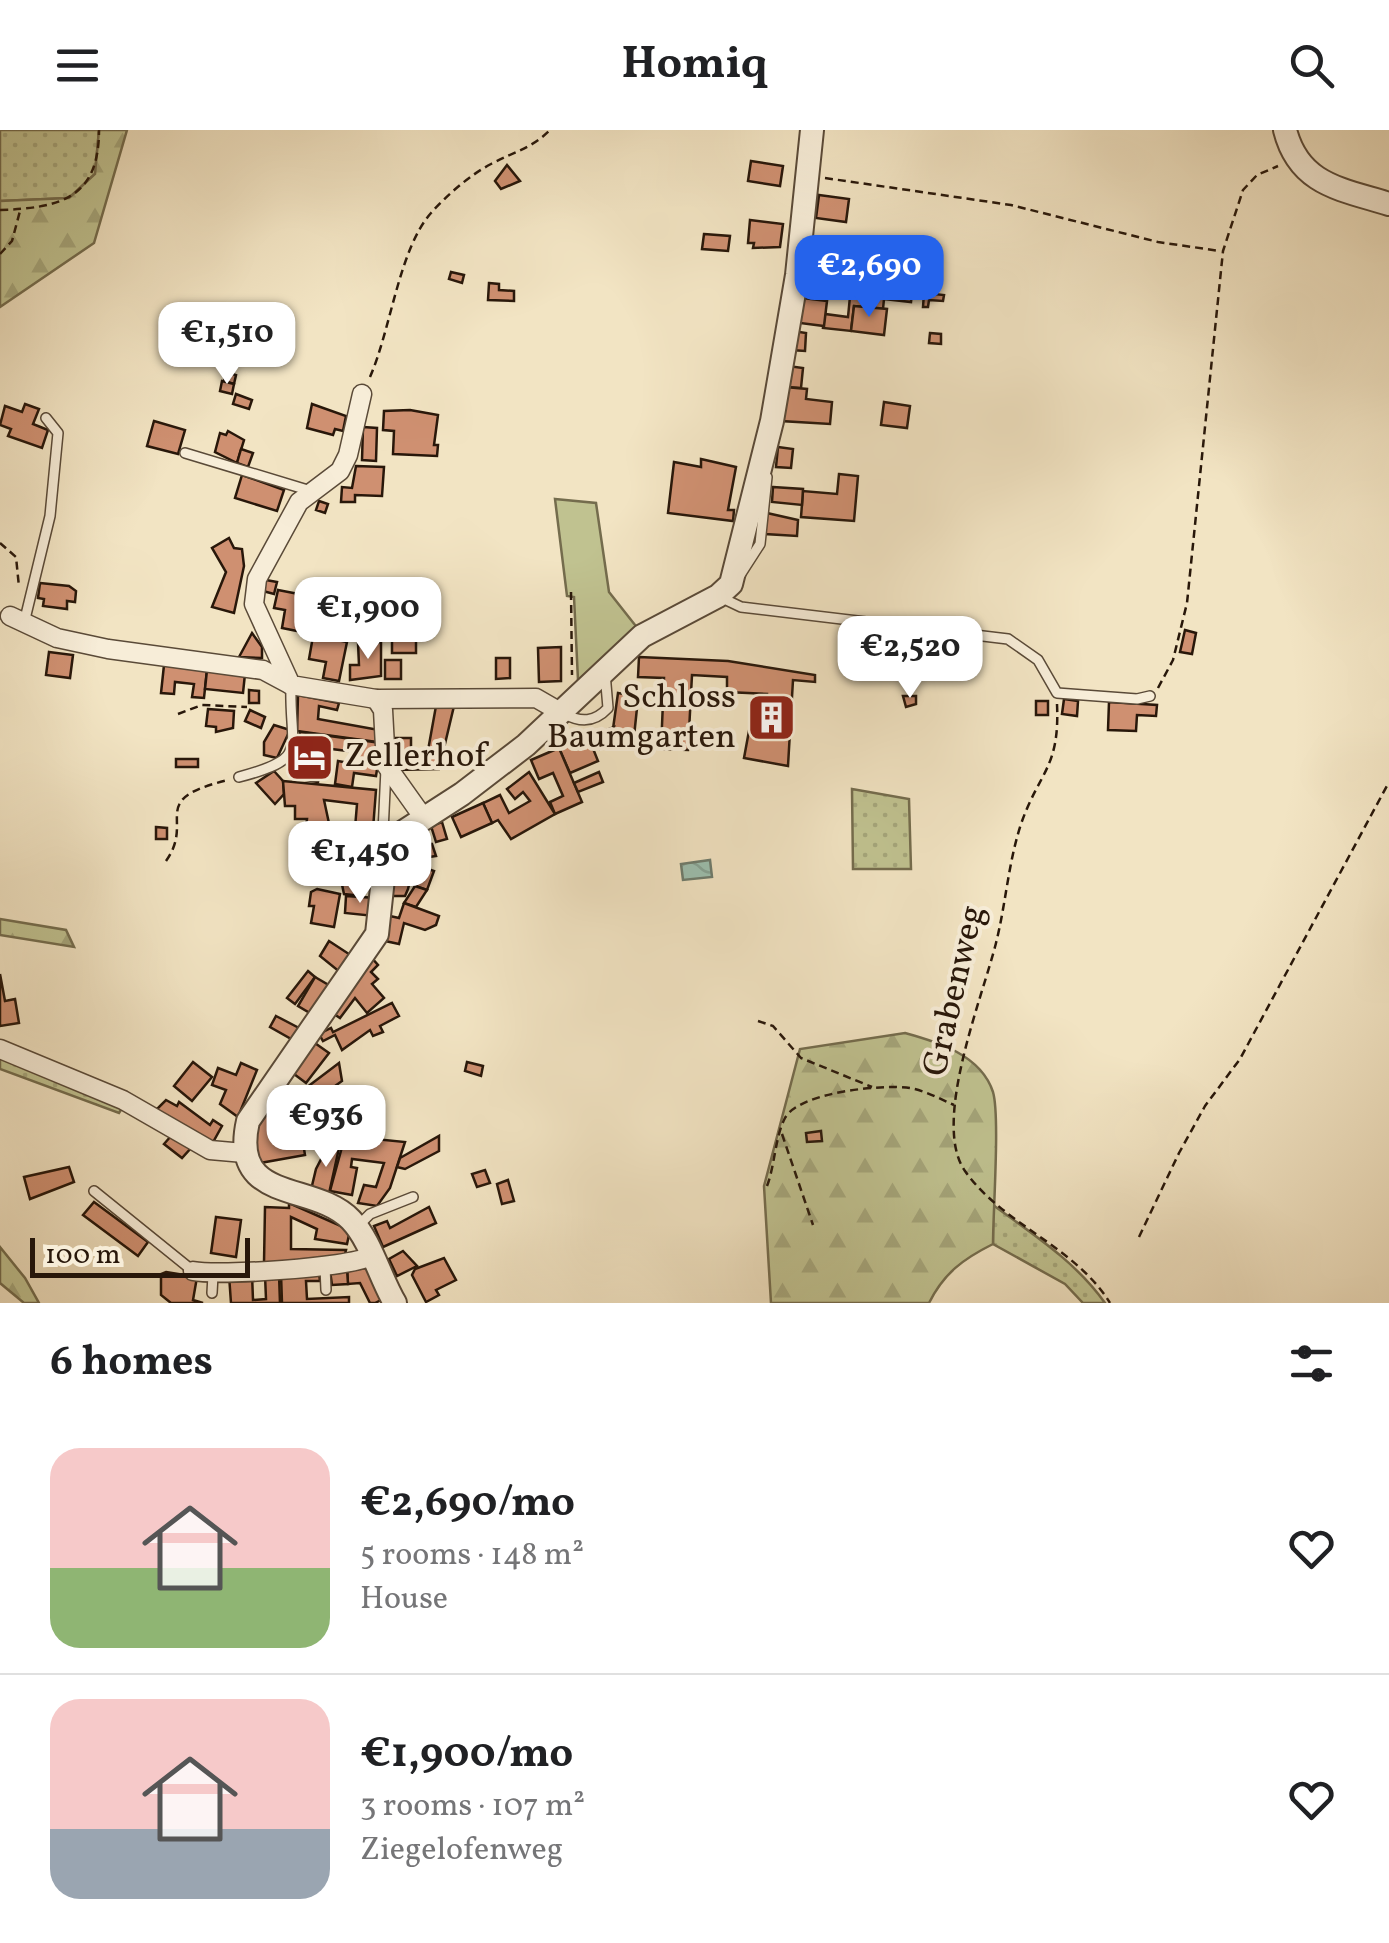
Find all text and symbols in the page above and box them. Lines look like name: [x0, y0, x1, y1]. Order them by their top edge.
text: Homiq: [621, 34, 768, 97]
icon: menu: [50, 38, 105, 93]
icon: search: [1284, 38, 1339, 93]
pin: €2,690: [788, 235, 950, 320]
text: €2,690: [817, 245, 921, 289]
pin: €1,510: [146, 302, 308, 387]
text: €1,510: [180, 312, 274, 356]
pin: €1,900: [287, 577, 449, 662]
text: €1,900: [316, 587, 420, 631]
pin: €2,520: [829, 616, 991, 701]
text: €2,520: [860, 626, 960, 670]
place label: Schloss Baumgarten: [547, 674, 736, 762]
building icon: Schloss Baumgarten: [745, 692, 797, 744]
hotel icon: Zellerhof: [283, 731, 335, 783]
place label: Zellerhof: [344, 733, 489, 781]
pin: €1,450: [279, 821, 441, 906]
text: €1,450: [310, 831, 410, 875]
street label: Grabenweg: [912, 901, 998, 1081]
pin: €936: [267, 1085, 385, 1170]
text: €936: [289, 1095, 363, 1139]
scale bar: [30, 1233, 250, 1278]
text: 100 m: [45, 1236, 120, 1275]
text: 6 homes: [50, 1334, 213, 1393]
icon: filters: [1284, 1336, 1339, 1391]
text: €2,690/mo: [360, 1475, 575, 1534]
icon: home: [130, 1488, 250, 1608]
icon: heart: [1284, 1521, 1339, 1576]
text: 5 rooms · 148 m²: [360, 1534, 584, 1578]
text: House: [360, 1578, 448, 1622]
text: €1,900/mo: [360, 1726, 573, 1785]
icon: home: [130, 1739, 250, 1859]
icon: heart: [1284, 1772, 1339, 1827]
text: 3 rooms · 107 m²: [360, 1785, 585, 1829]
text: Ziegelofenweg: [360, 1829, 563, 1873]

